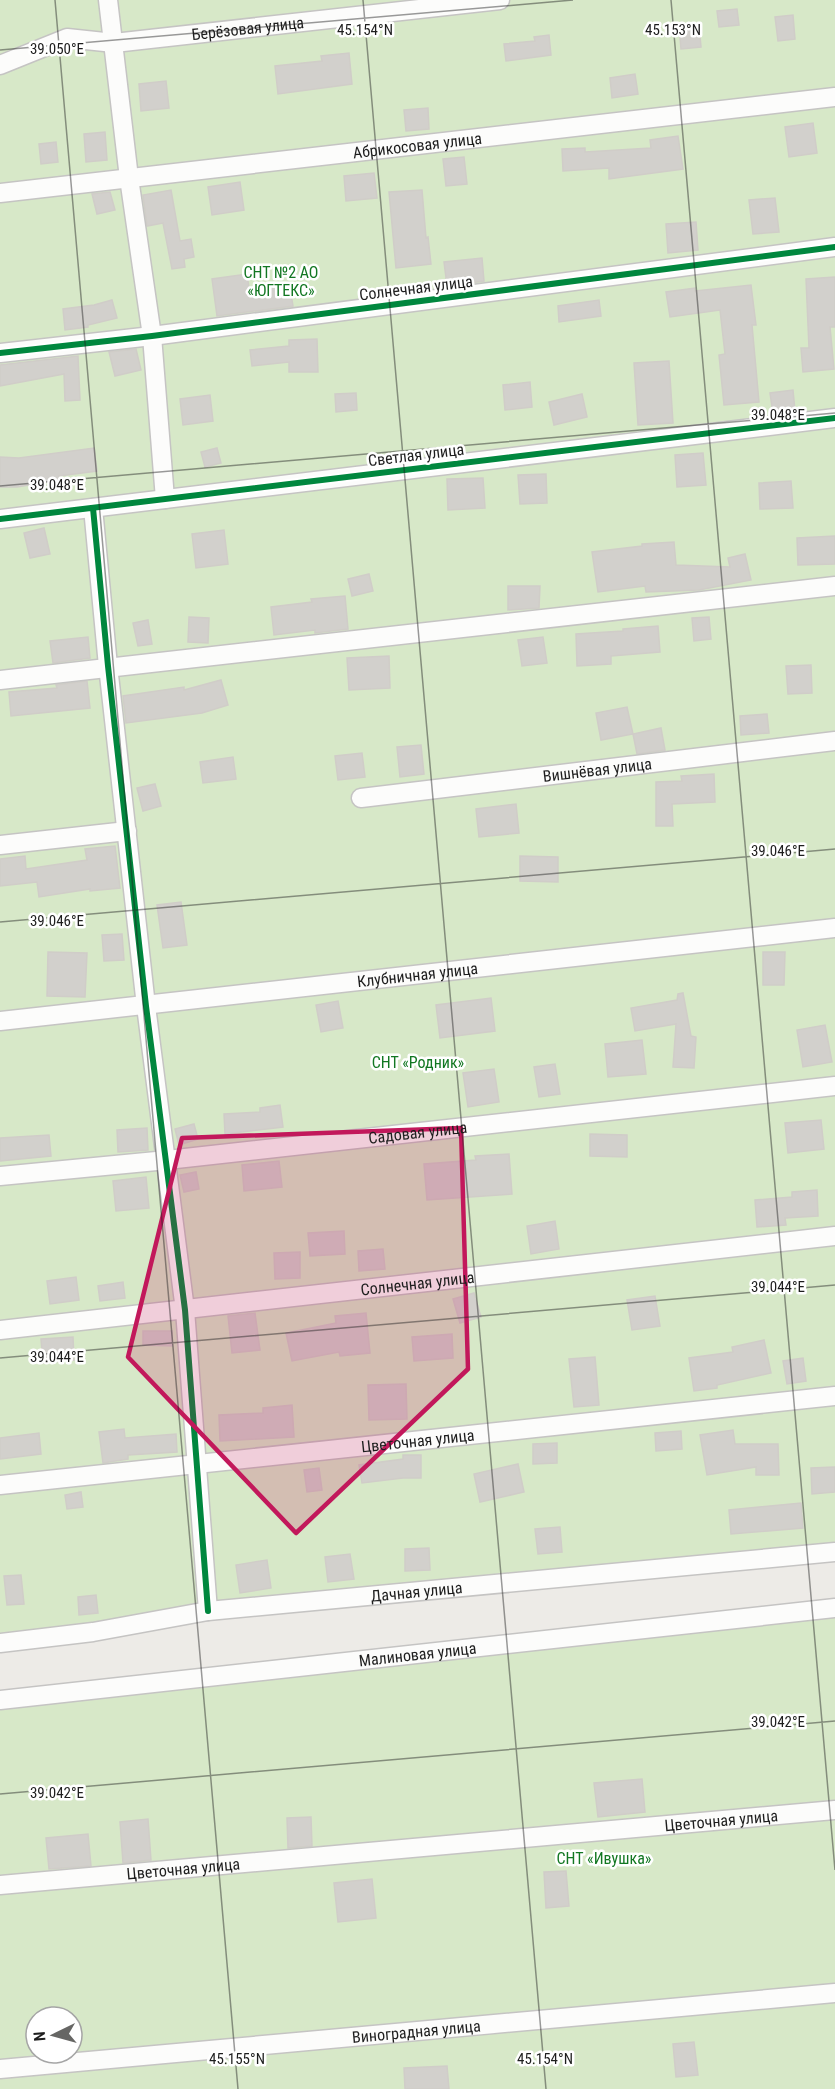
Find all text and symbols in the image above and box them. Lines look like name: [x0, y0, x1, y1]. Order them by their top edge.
street label: Берёзовая улица: [191, 12, 305, 44]
text: 45.154°N: [337, 21, 393, 39]
text: 45.153°N: [645, 21, 701, 39]
text: 39.050°E: [30, 40, 84, 58]
street label: Абрикосовая улица: [352, 128, 483, 162]
park label: СНТ №2 АО «ЮГТЕКС»: [244, 263, 318, 300]
street label: Солнечная улица: [358, 272, 474, 304]
text: 39.048°E: [751, 406, 805, 424]
street label: Светлая улица: [367, 440, 465, 470]
text: 39.048°E: [30, 476, 84, 494]
street label: Вишнёвая улица: [542, 754, 653, 786]
text: 39.046°E: [751, 842, 805, 860]
text: 39.046°E: [30, 912, 84, 930]
street label: Клубничная улица: [356, 958, 479, 991]
park label: СНТ «Родник»: [372, 1053, 465, 1072]
street label: Садовая улица: [367, 1117, 468, 1147]
street label: Солнечная улица: [359, 1267, 475, 1299]
text: 39.044°E: [751, 1278, 805, 1296]
text: 39.044°E: [30, 1348, 84, 1366]
street label: Цветочная улица: [360, 1425, 475, 1456]
street label: Дачная улица: [370, 1578, 463, 1605]
street label: Малиновая улица: [358, 1638, 477, 1670]
text: 39.042°E: [751, 1713, 805, 1731]
text: 39.042°E: [30, 1784, 84, 1802]
street label: Цветочная улица: [664, 1806, 779, 1835]
park label: СНТ «Ивушка»: [557, 1849, 652, 1868]
street label: Цветочная улица: [126, 1854, 241, 1883]
north arrow: [24, 2005, 84, 2065]
street label: Виноградная улица: [351, 2016, 481, 2046]
text: N: [30, 2031, 49, 2042]
text: 45.155°N: [209, 2050, 265, 2068]
text: 45.154°N: [517, 2050, 573, 2068]

